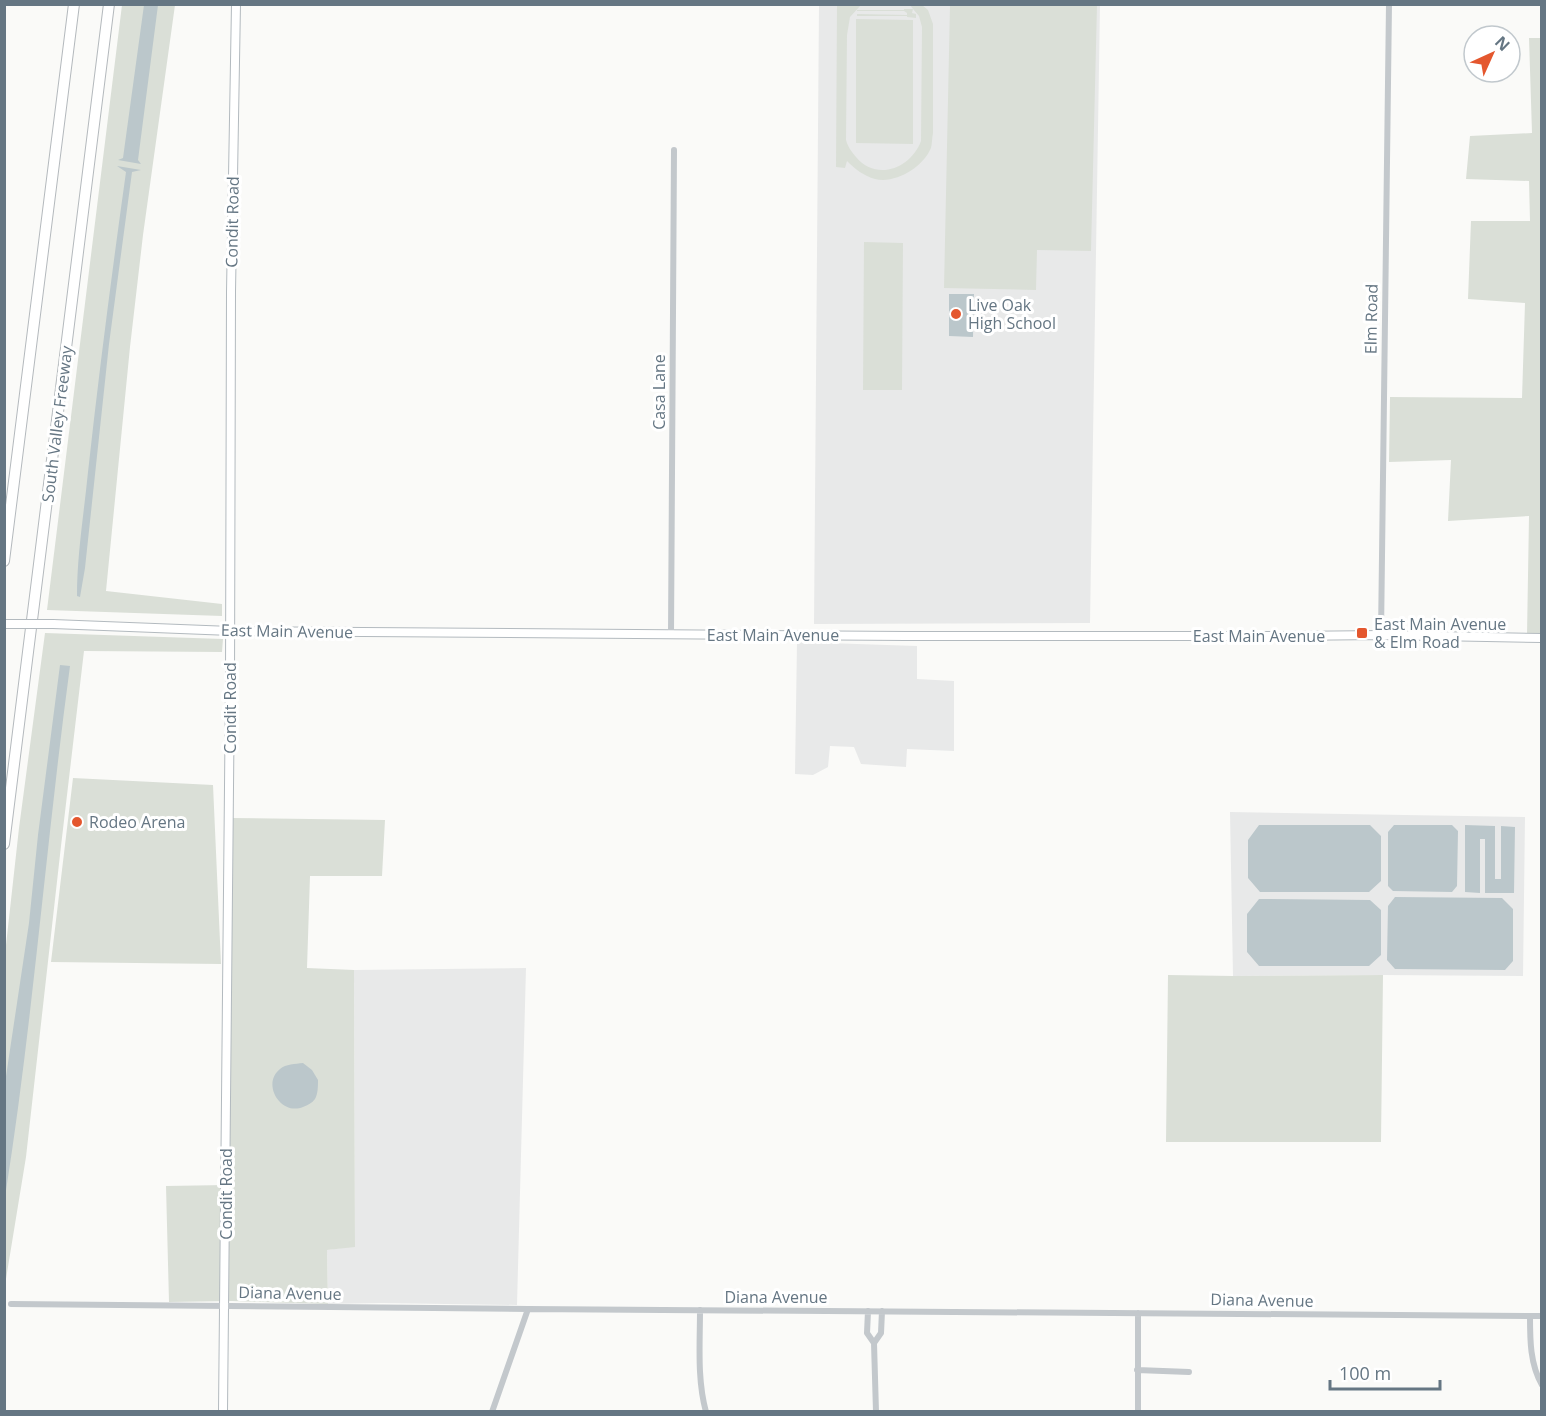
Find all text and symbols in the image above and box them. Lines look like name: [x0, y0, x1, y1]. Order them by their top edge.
north arrow: [1462, 24, 1522, 84]
text: N: [1490, 31, 1515, 56]
street label: Condit Road: [220, 176, 244, 268]
street label: Elm Road: [1359, 284, 1383, 354]
place label: Live Oak High School: [968, 294, 1056, 334]
marker: Live Oak High School: [949, 307, 963, 321]
street label: South Valley Freeway: [36, 343, 78, 504]
street label: Casa Lane: [648, 354, 670, 430]
place label: East Main Avenue & Elm Road: [1374, 613, 1506, 653]
street label: East Main Avenue: [221, 619, 353, 643]
street label: East Main Avenue: [707, 624, 839, 646]
street label: East Main Avenue: [1193, 625, 1325, 647]
marker: East Main Avenue & Elm Road: [1355, 626, 1369, 640]
street label: Condit Road: [219, 662, 241, 754]
place label: Rodeo Arena: [89, 811, 185, 833]
marker: Rodeo Arena: [70, 815, 84, 829]
street label: Condit Road: [215, 1148, 237, 1240]
street label: Diana Avenue: [238, 1281, 342, 1305]
street label: Diana Avenue: [724, 1286, 828, 1308]
street label: Diana Avenue: [1210, 1288, 1314, 1312]
scale bar: [1330, 1353, 1440, 1391]
text: 100 m: [1339, 1361, 1391, 1385]

